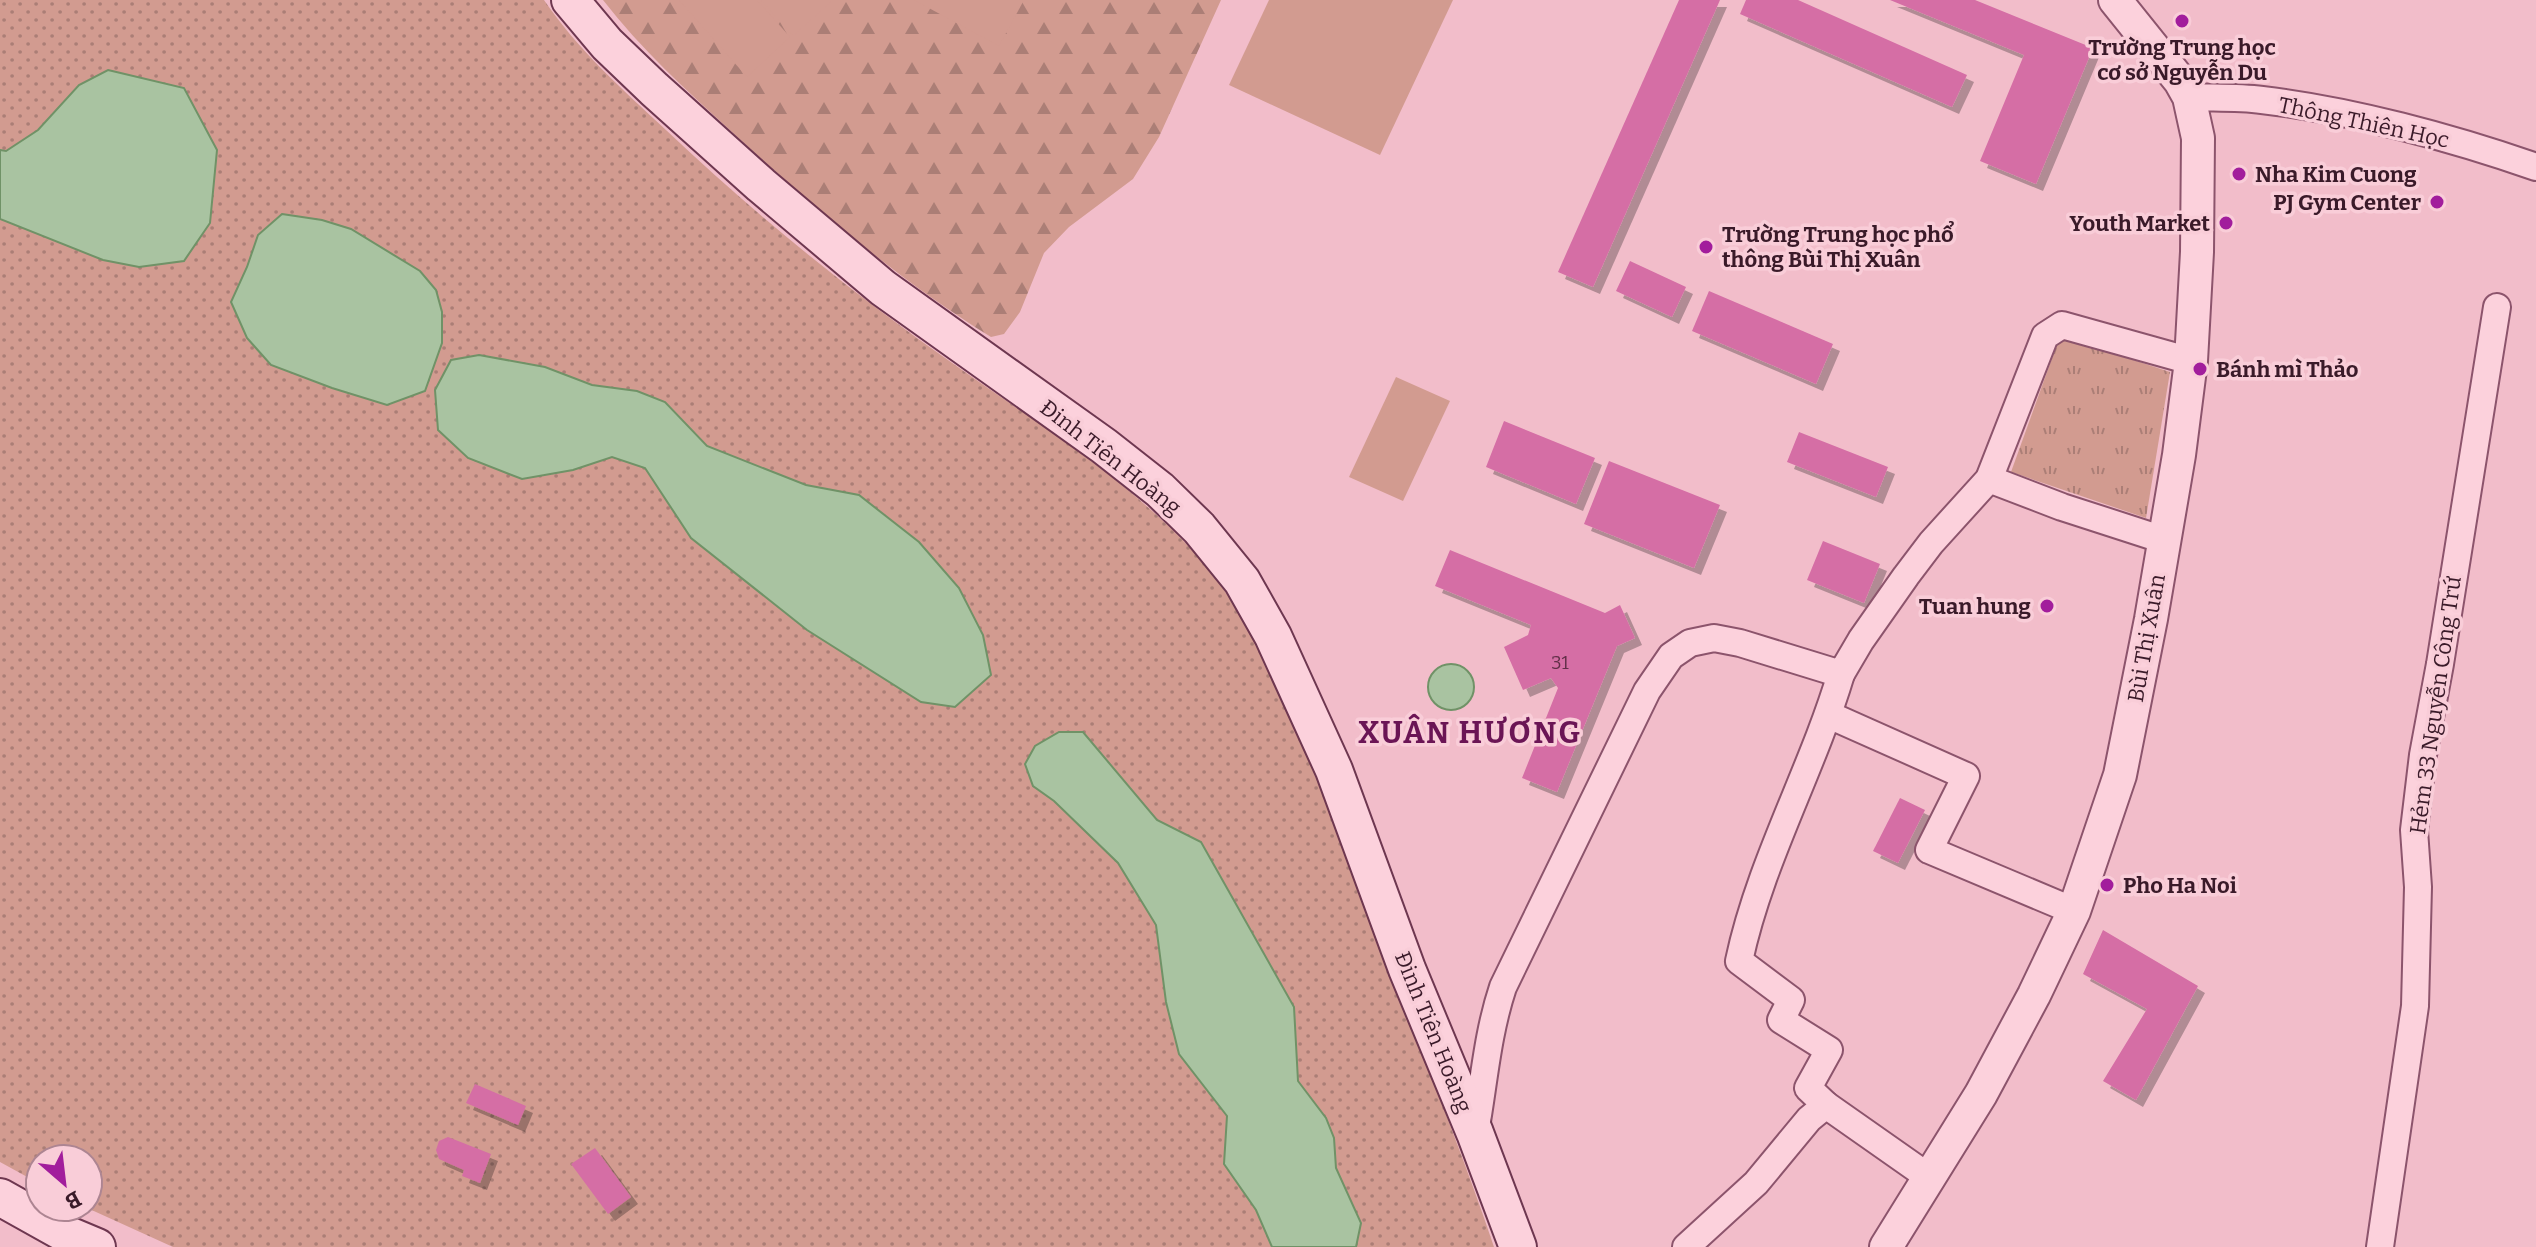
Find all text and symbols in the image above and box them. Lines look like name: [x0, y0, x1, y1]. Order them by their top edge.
marker: Trường Trung học cơ sở Nguyễn Du: [2173, 12, 2191, 30]
place label: Trường Trung học cơ sở Nguyễn Du: [2088, 34, 2276, 86]
street label: Thông Thiên Học: [2276, 91, 2452, 154]
place label: Nha Kim Cuong: [2255, 161, 2417, 188]
marker: Nha Kim Cuong: [2230, 165, 2248, 183]
place label: PJ Gym Center: [2273, 189, 2422, 216]
marker: PJ Gym Center: [2428, 193, 2446, 211]
place label: Youth Market: [2070, 210, 2210, 237]
marker: Youth Market: [2217, 214, 2235, 232]
place label: Trường Trung học phổ thông Bùi Thị Xuân: [1722, 221, 1954, 273]
marker: Trường Trung học phổ thông Bùi Thị Xuân: [1697, 238, 1715, 256]
place label: Bánh mì Thảo: [2216, 356, 2359, 383]
marker: Bánh mì Thảo: [2191, 360, 2209, 378]
street label: Đinh Tiên Hoàng: [1035, 394, 1187, 521]
street label: Bùi Thị Xuân: [2122, 572, 2171, 704]
street label: Hẻm 33 Nguyễn Công Trứ: [2404, 574, 2467, 836]
place label: Tuan hung: [1919, 593, 2031, 620]
marker: Tuan hung: [2038, 597, 2056, 615]
house number: 31: [1551, 652, 1569, 674]
district label: XUÂN HƯƠNG: [1358, 713, 1582, 751]
place label: Pho Ha Noi: [2123, 872, 2237, 899]
marker: Pho Ha Noi: [2098, 876, 2116, 894]
street label: Đinh Tiên Hoàng: [1389, 948, 1478, 1117]
north arrow: [24, 1143, 104, 1223]
text: B: [61, 1185, 86, 1215]

